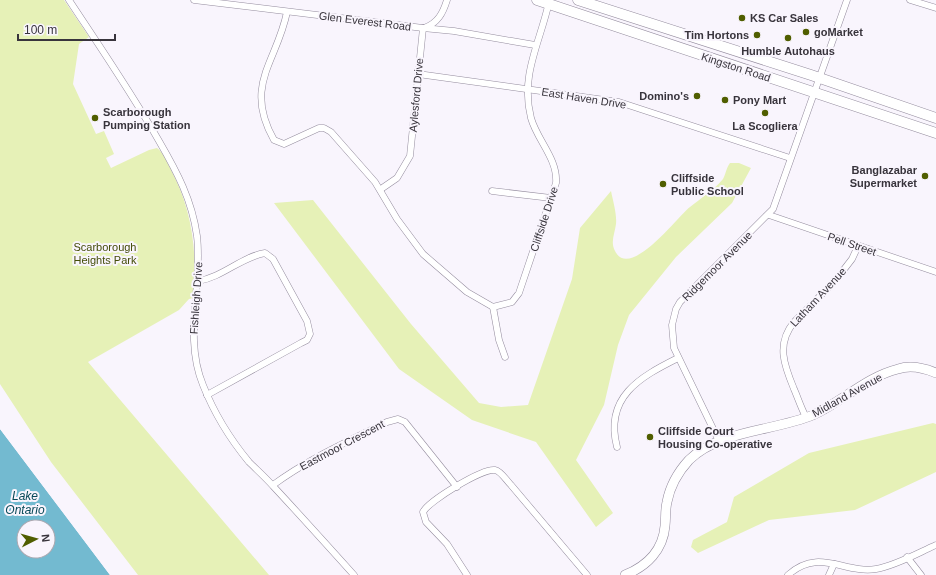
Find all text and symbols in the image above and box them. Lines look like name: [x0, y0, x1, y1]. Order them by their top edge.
street label: Glen Everest Road: [318, 9, 412, 33]
place label: KS Car Sales: [750, 12, 818, 24]
marker: KS Car Sales: [737, 13, 747, 23]
scale bar: [18, 16, 115, 42]
text: 100 m: [24, 23, 57, 37]
place label: goMarket: [814, 26, 863, 38]
marker: goMarket: [801, 27, 811, 37]
place label: Tim Hortons: [684, 29, 749, 41]
marker: Tim Hortons: [752, 30, 762, 40]
marker: Humble Autohaus: [783, 33, 793, 43]
place label: Humble Autohaus: [741, 45, 835, 57]
street label: Kingston Road: [700, 50, 772, 84]
street label: Aylesford Drive: [407, 57, 425, 133]
street label: East Haven Drive: [541, 85, 627, 111]
place label: Domino's: [639, 90, 689, 102]
marker: Domino's: [692, 91, 702, 101]
place label: Pony Mart: [733, 94, 787, 106]
marker: Pony Mart: [720, 95, 730, 105]
place label: Scarborough Pumping Station: [103, 106, 191, 131]
marker: La Scogliera: [760, 108, 770, 118]
marker: Scarborough Pumping Station: [90, 113, 100, 123]
place label: La Scogliera: [732, 120, 799, 132]
place label: Banglazabar Supermarket: [850, 164, 918, 189]
marker: Banglazabar Supermarket: [920, 171, 930, 181]
place label: Cliffside Public School: [671, 172, 744, 197]
marker: Cliffside Public School: [658, 179, 668, 189]
street label: Cliffside Drive: [528, 185, 560, 253]
street label: Ridgemoor Avenue: [680, 229, 754, 303]
street label: Pell Street: [826, 230, 878, 258]
park label: Scarborough Heights Park: [74, 241, 137, 266]
street label: Fishleigh Drive: [187, 261, 205, 335]
street label: Latham Avenue: [788, 265, 848, 329]
street label: Midland Avenue: [810, 371, 884, 419]
street label: Eastmoor Crescent: [298, 418, 386, 472]
place label: Cliffside Court Housing Co-operative: [658, 425, 772, 450]
marker: Cliffside Court Housing Co-operative: [645, 432, 655, 442]
water label: Lake Ontario: [5, 489, 45, 517]
north arrow: [16, 519, 56, 559]
text: N: [40, 533, 52, 543]

